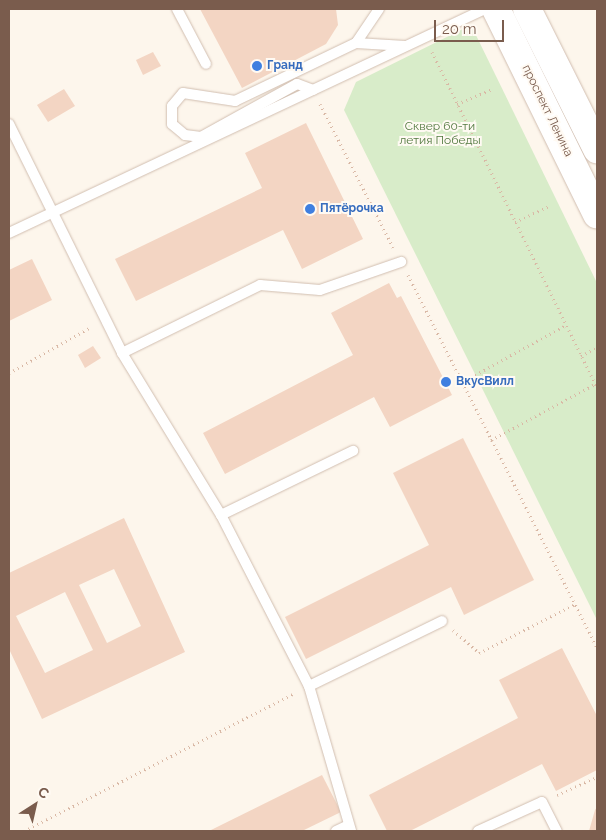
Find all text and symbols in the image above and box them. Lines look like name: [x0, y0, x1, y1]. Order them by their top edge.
scale bar: [436, 10, 506, 42]
text: 20 m: [442, 20, 477, 38]
place label: Гранд: [267, 59, 303, 73]
marker: Гранд: [251, 60, 263, 72]
street label: проспект Ленина: [519, 63, 575, 159]
park label: Сквер 60-ти летия Победы: [399, 120, 481, 148]
place label: Пятёрочка: [320, 202, 384, 216]
marker: Пятёрочка: [304, 203, 316, 215]
place label: ВкусВилл: [456, 375, 514, 389]
marker: ВкусВилл: [440, 376, 452, 388]
north arrow: [10, 780, 60, 830]
text: С: [35, 783, 52, 802]

